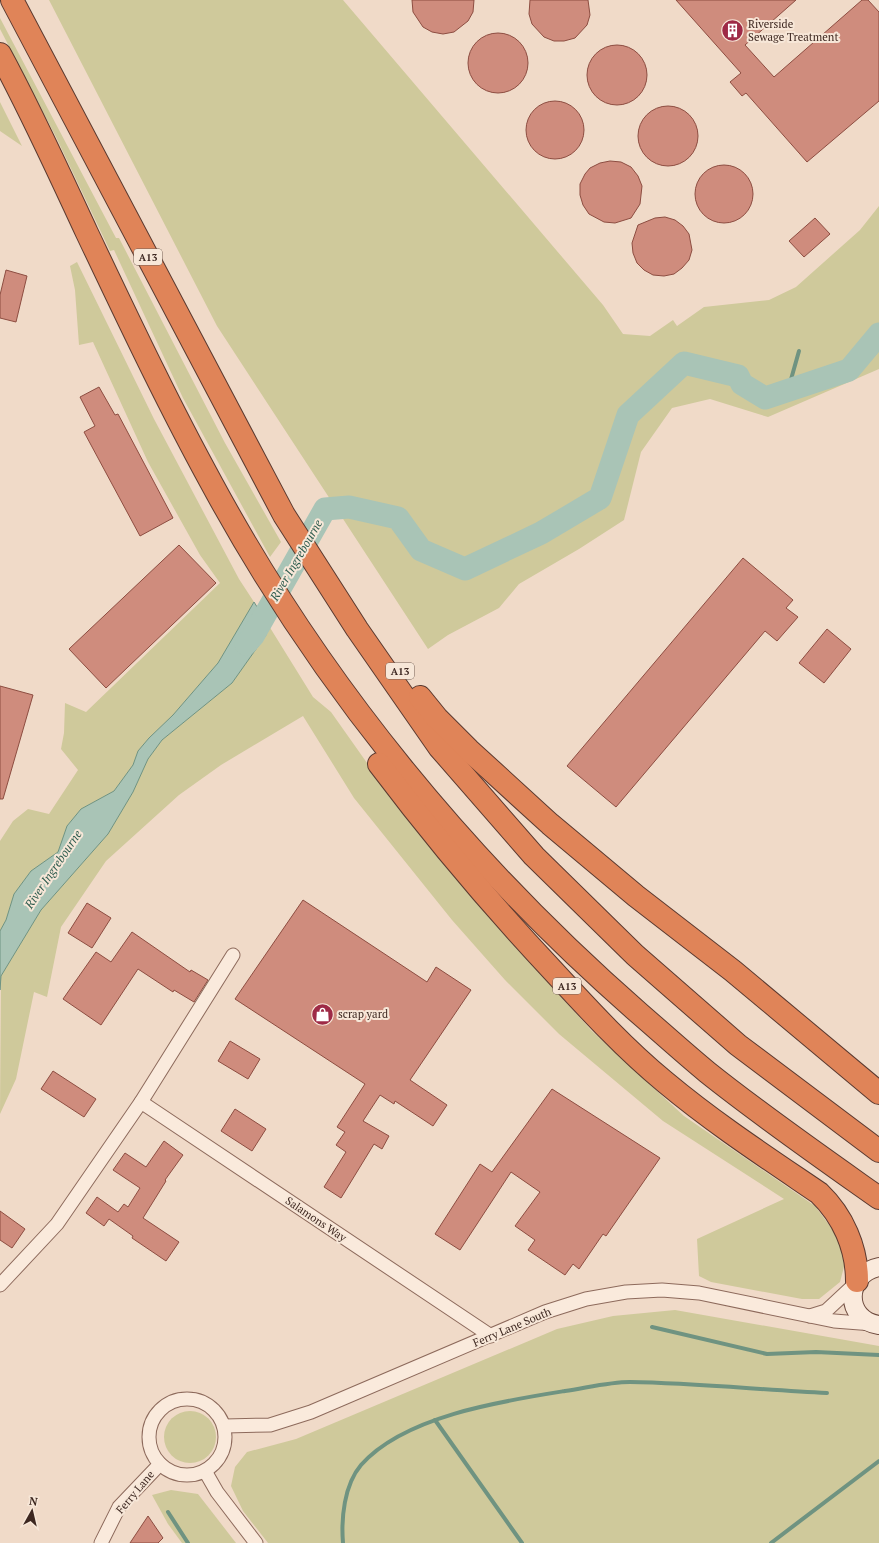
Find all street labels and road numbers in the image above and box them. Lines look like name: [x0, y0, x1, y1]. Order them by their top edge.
road number: A13: [134, 249, 162, 265]
road number: A13: [386, 663, 414, 679]
road number: A13: [553, 978, 581, 994]
street label: Salamons Way: [283, 1193, 350, 1245]
street label: Ferry Lane South: [471, 1304, 554, 1350]
street label: Ferry Lane: [113, 1467, 157, 1516]

